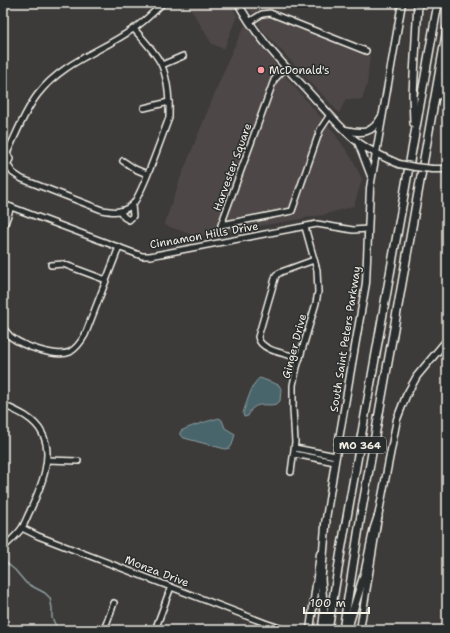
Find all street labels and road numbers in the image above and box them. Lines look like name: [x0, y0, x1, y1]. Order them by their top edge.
street label: Harvester Square: [210, 121, 255, 213]
street label: Cinnamon Hills Drive: [149, 219, 260, 252]
street label: South Saint Peters Parkway: [327, 265, 364, 413]
street label: Ginger Drive: [279, 312, 310, 380]
road number: MO 364: [334, 437, 386, 453]
street label: Monza Drive: [123, 552, 191, 591]

